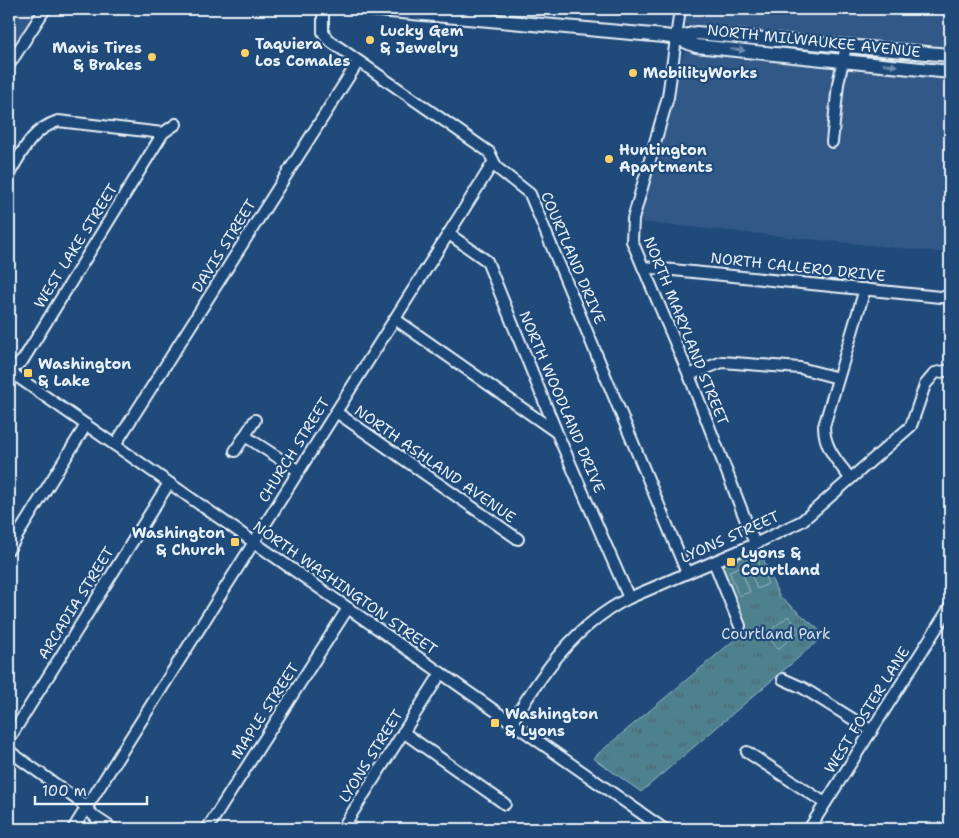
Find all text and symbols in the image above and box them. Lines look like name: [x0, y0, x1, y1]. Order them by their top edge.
street label: NORTH MILWAUKEE AVENUE: [706, 20, 922, 62]
place label: Lucky Gem & Jewelry: [380, 21, 464, 58]
place label: Taquiera Los Comales: [255, 34, 350, 71]
marker: Lucky Gem & Jewelry: [364, 34, 376, 46]
place label: Mavis Tires & Brakes: [52, 38, 142, 75]
one-way arrow: [730, 46, 746, 54]
marker: Taquiera Los Comales: [239, 47, 251, 59]
marker: Mavis Tires & Brakes: [146, 51, 158, 63]
one-way arrow: [883, 61, 899, 69]
place label: MobilityWorks: [643, 63, 758, 83]
marker: MobilityWorks: [627, 67, 639, 79]
place label: Huntington Apartments: [619, 140, 713, 177]
marker: Huntington Apartments: [603, 153, 615, 165]
street label: WEST LAKE STREET: [30, 180, 122, 312]
street label: COURTLAND DRIVE: [536, 189, 610, 327]
street label: DAVIS STREET: [187, 196, 261, 296]
street label: NORTH MARYLAND STREET: [639, 234, 733, 428]
street label: NORTH CALLERO DRIVE: [710, 248, 886, 286]
street label: NORTH WOODLAND DRIVE: [514, 308, 610, 496]
place label: Washington & Lake: [38, 354, 131, 391]
marker: Washington & Lake: [22, 367, 34, 379]
street label: CHURCH STREET: [254, 394, 334, 506]
street label: NORTH ASHLAND AVENUE: [350, 401, 520, 527]
street label: LYONS STREET: [678, 506, 782, 568]
street label: NORTH WASHINGTON STREET: [249, 516, 441, 660]
place label: Washington & Church: [132, 523, 225, 560]
marker: Washington & Church: [229, 536, 241, 548]
street label: ARCADIA STREET: [33, 543, 119, 663]
place label: Lyons & Courtland: [741, 543, 820, 580]
marker: Lyons & Courtland: [725, 556, 737, 568]
park label: Courtland Park: [721, 624, 831, 644]
street label: WEST FOSTER LANE: [820, 643, 914, 777]
street label: MAPLE STREET: [226, 659, 304, 763]
place label: Washington & Lyons: [505, 704, 598, 741]
street label: LYONS STREET: [334, 706, 408, 806]
marker: Washington & Lyons: [489, 717, 501, 729]
scale bar: [35, 773, 148, 805]
text: 100 m: [42, 781, 87, 801]

